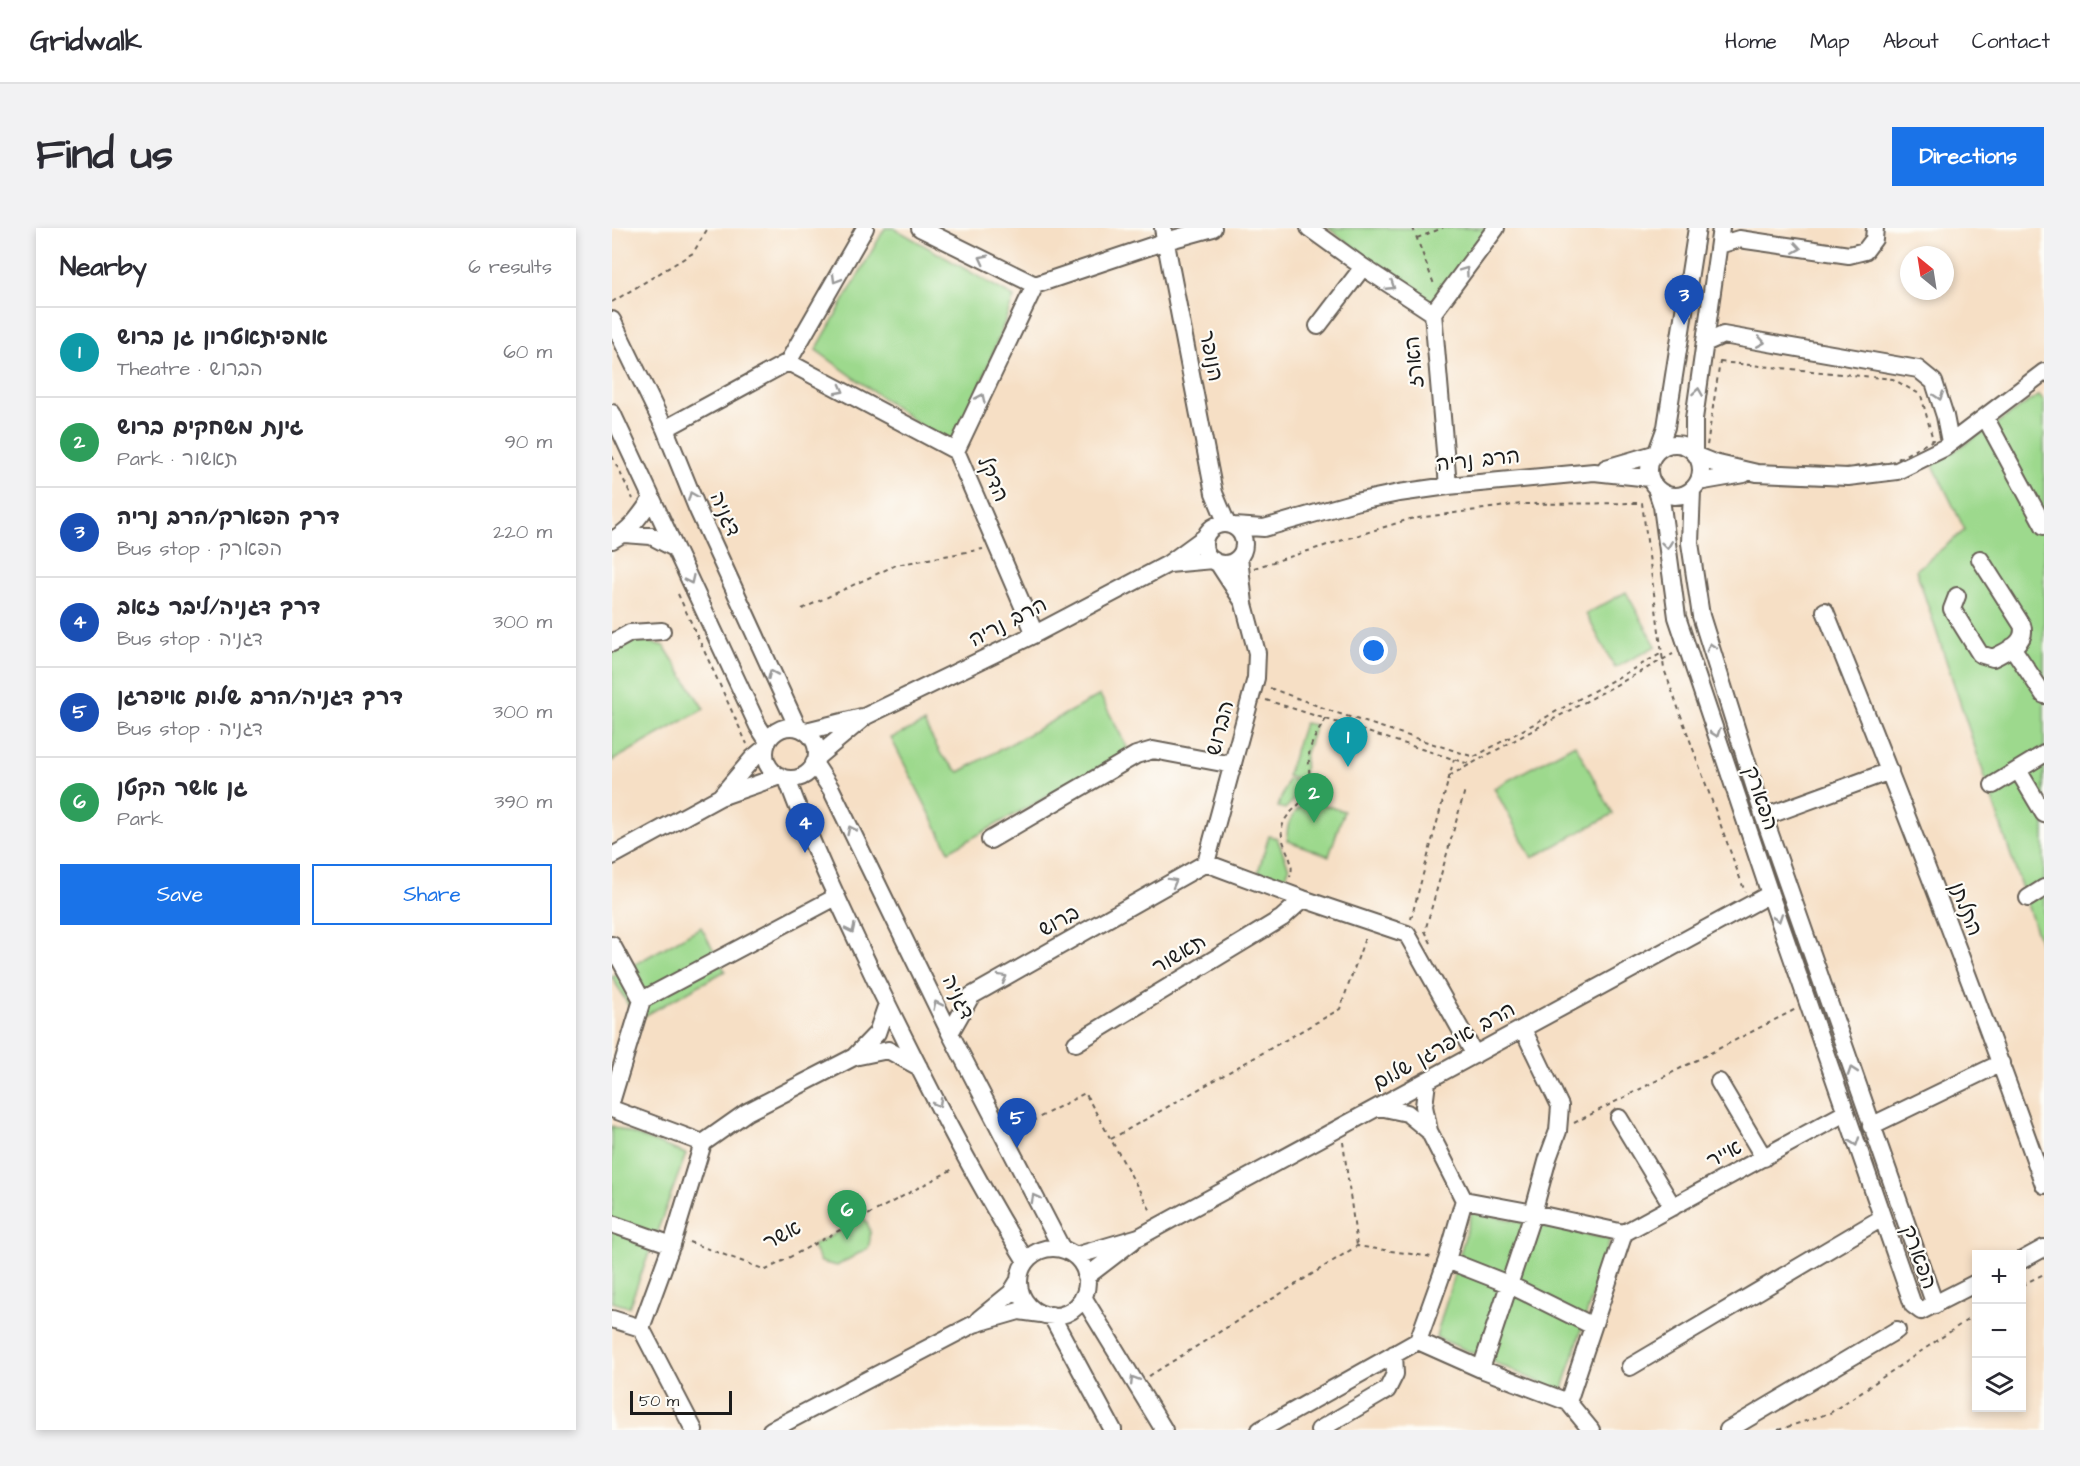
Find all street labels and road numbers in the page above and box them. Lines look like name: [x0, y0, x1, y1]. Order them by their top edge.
street label: הנופר: [1192, 328, 1230, 384]
street label: הארז: [1397, 335, 1431, 389]
street label: הרב נריה: [1435, 441, 1521, 479]
street label: הדקל: [970, 452, 1016, 506]
street label: דגניה: [702, 487, 748, 541]
street label: הרב נריה: [964, 590, 1052, 654]
street label: הברוש: [1199, 697, 1241, 759]
street label: הפארק: [1736, 762, 1786, 834]
street label: התלתן: [1942, 878, 1990, 940]
street label: ברוש: [1033, 898, 1085, 944]
street label: תאשור: [1146, 927, 1212, 981]
street label: דגניה: [935, 970, 981, 1024]
street label: הרב איפרגן שלום: [1367, 995, 1521, 1097]
street label: אייר: [1701, 1133, 1747, 1175]
street label: אשר: [758, 1213, 806, 1257]
street label: הפארק: [1894, 1221, 1944, 1293]

